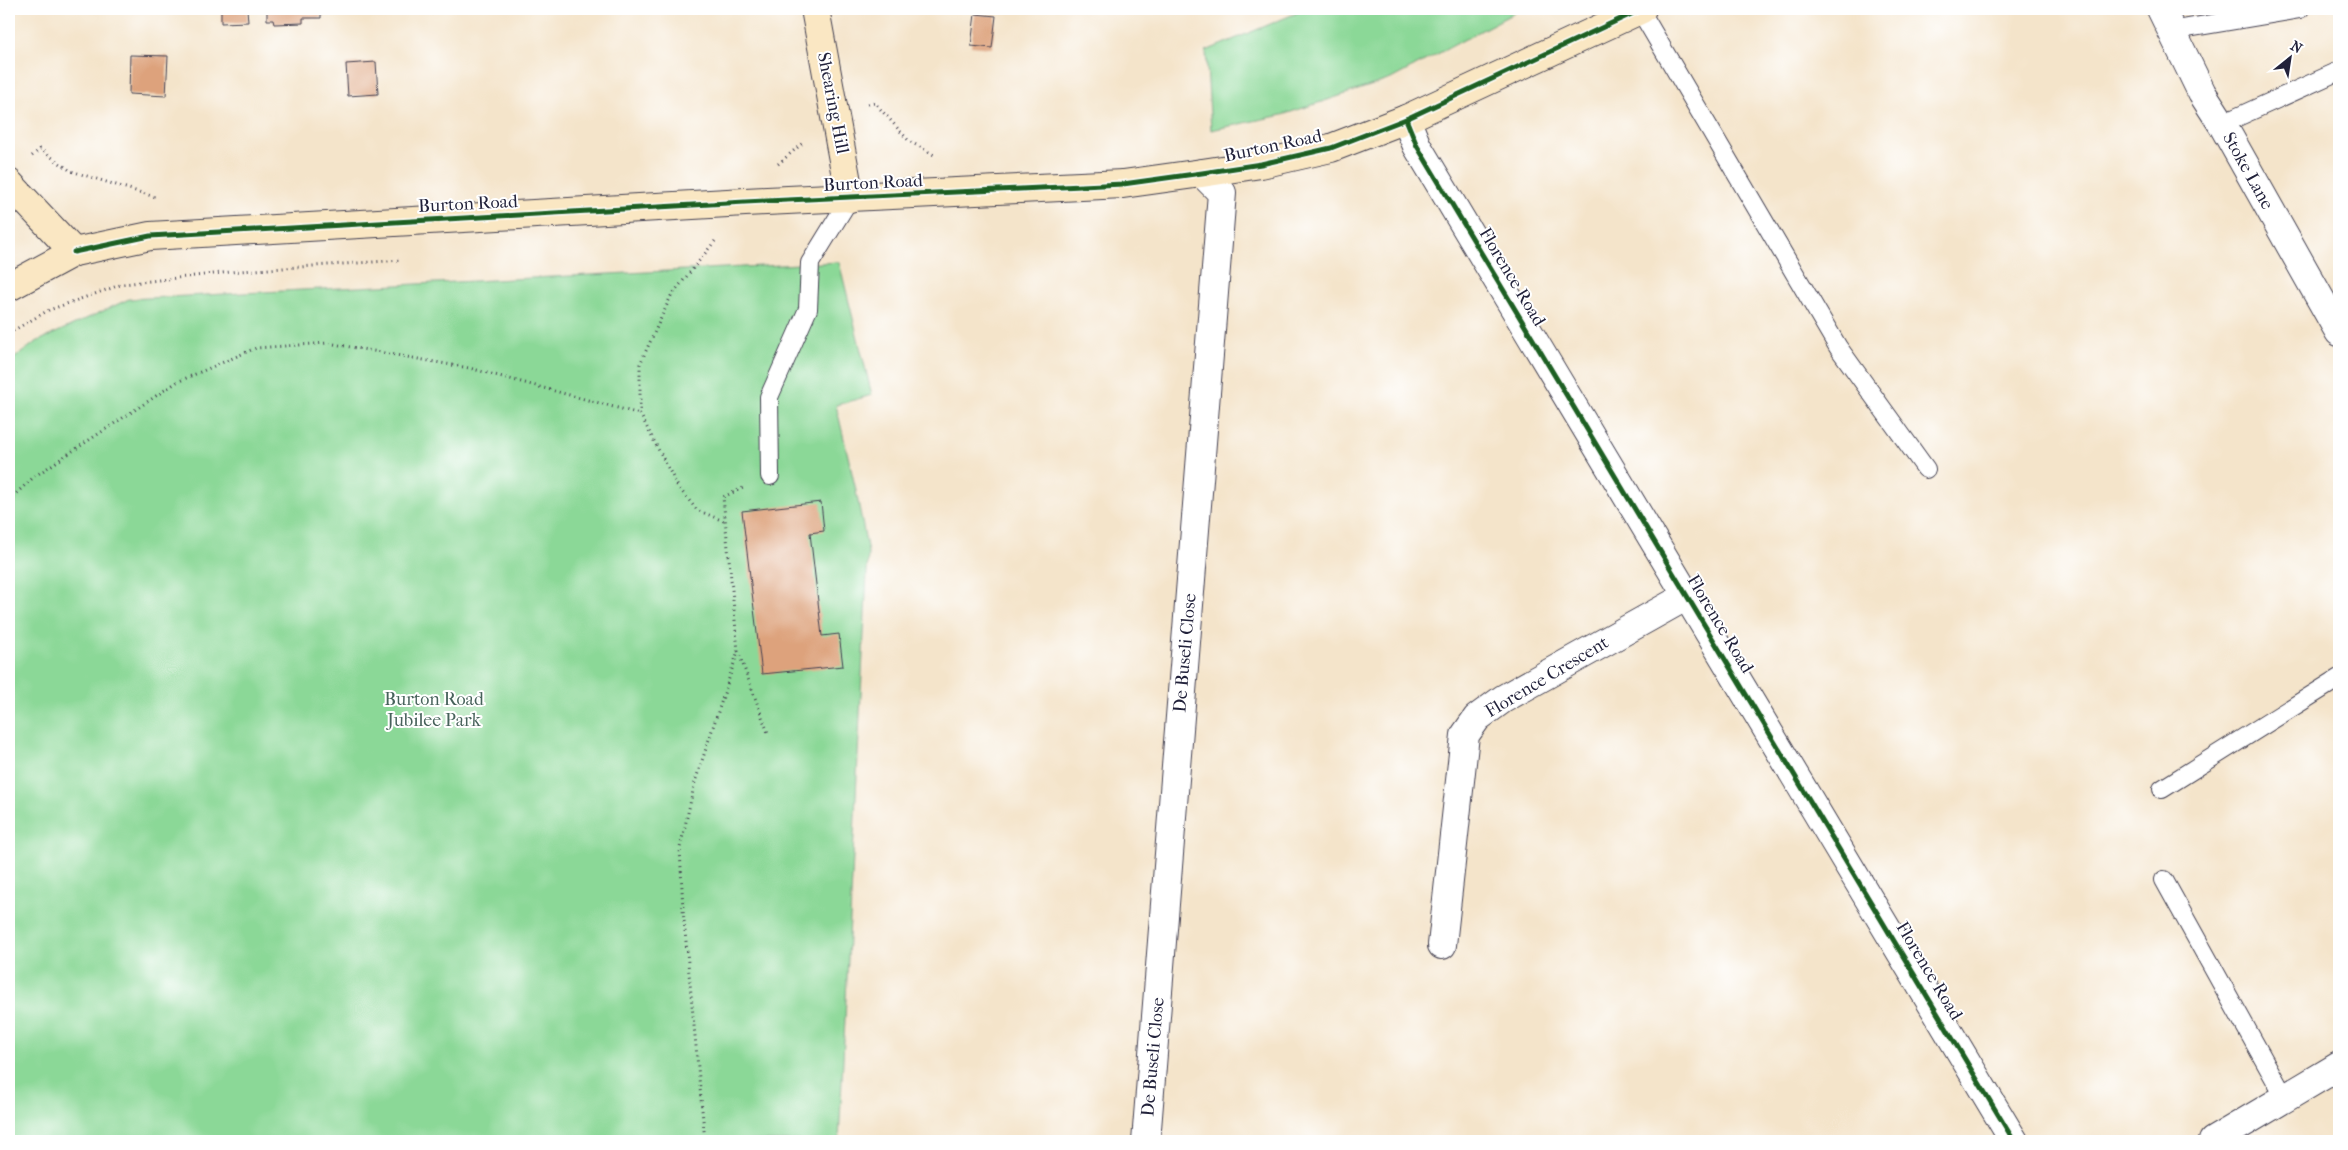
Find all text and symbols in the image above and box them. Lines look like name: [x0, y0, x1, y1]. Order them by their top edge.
north arrow: [2266, 32, 2316, 82]
text: N: [2287, 37, 2305, 57]
street label: Shearing Hill: [813, 50, 853, 156]
street label: Burton Road: [1222, 125, 1324, 167]
street label: Stoke Lane: [2218, 129, 2278, 213]
street label: Burton Road: [823, 170, 923, 196]
street label: Burton Road: [418, 191, 518, 217]
street label: Florence Road: [1474, 224, 1550, 330]
street label: Florence Road: [1682, 571, 1758, 677]
street label: De Buseli Close: [1169, 592, 1201, 714]
street label: Florence Crescent: [1482, 632, 1613, 722]
park label: Burton Road Jubilee Park: [384, 689, 484, 731]
street label: Florence Road: [1891, 918, 1967, 1024]
street label: De Buseli Close: [1137, 996, 1169, 1118]

